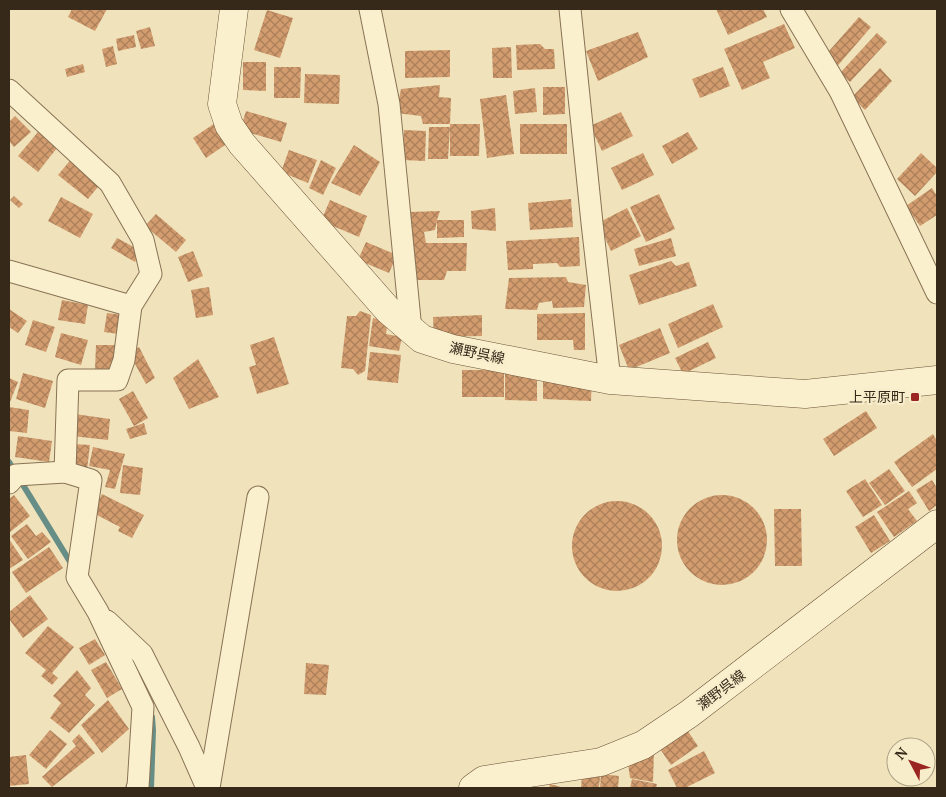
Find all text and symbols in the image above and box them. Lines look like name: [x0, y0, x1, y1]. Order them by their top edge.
street label: 瀬野呉線: [448, 337, 506, 368]
place label: 上平原町: [849, 387, 905, 406]
marker: 上平原町: [909, 391, 921, 403]
street label: 瀬野呉線: [693, 665, 749, 714]
north arrow: [886, 737, 936, 787]
text: N: [890, 743, 912, 763]

